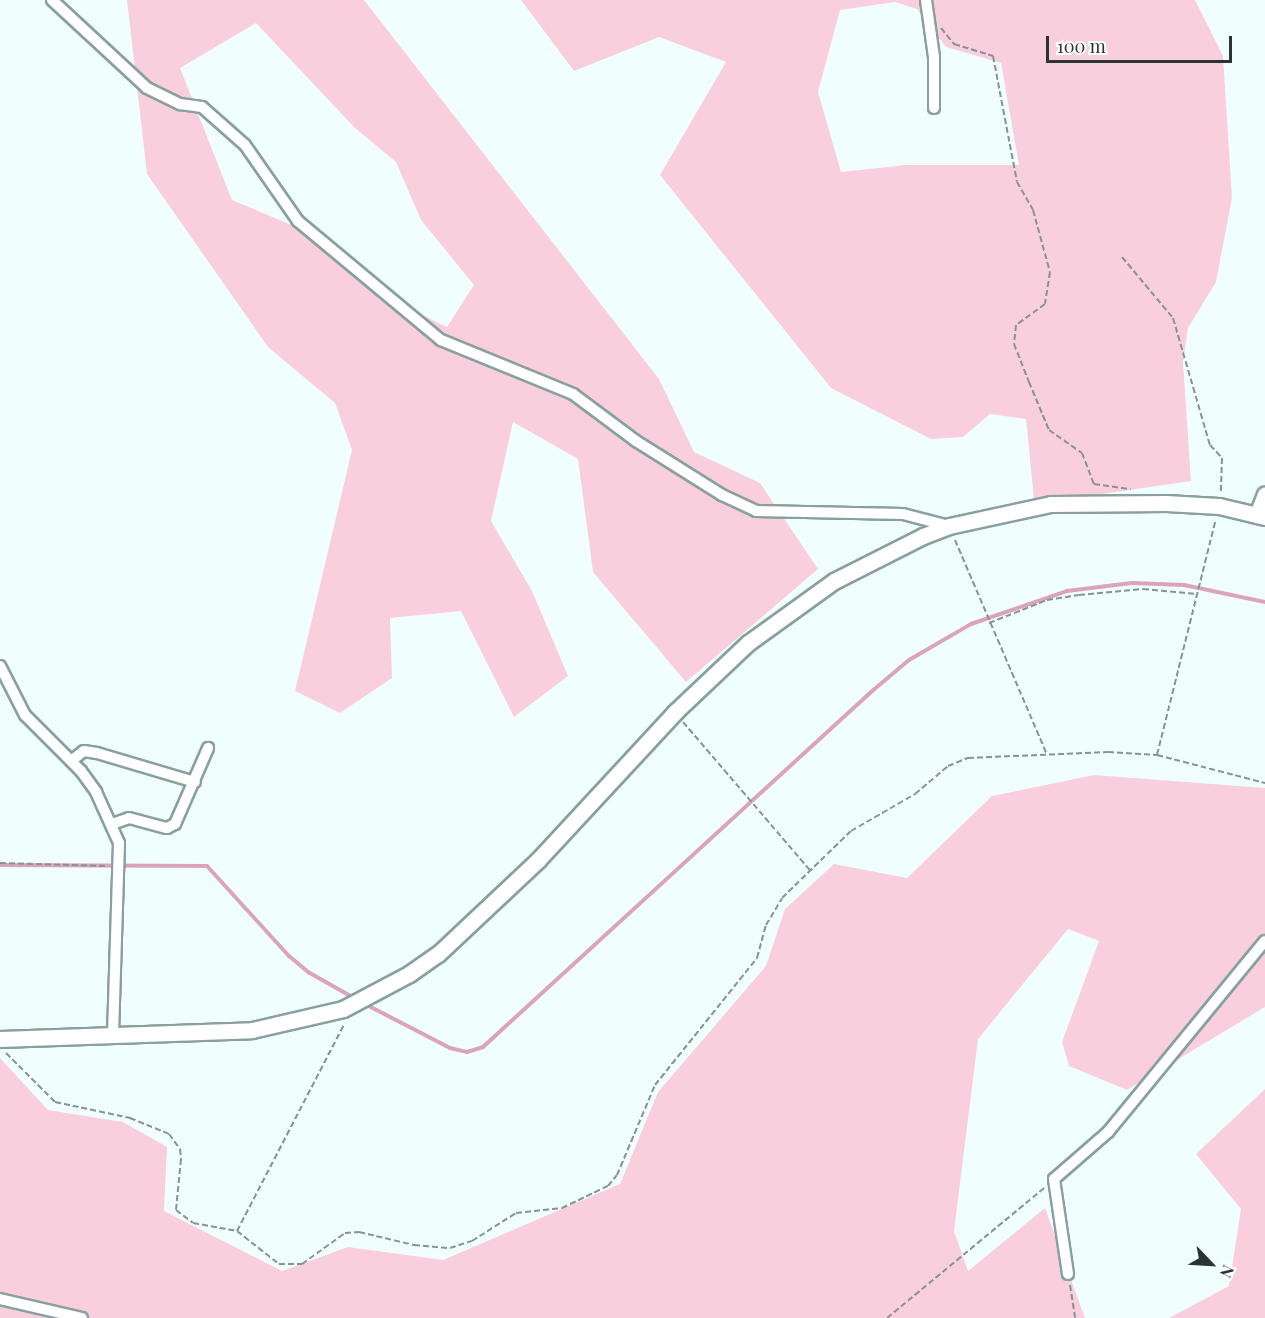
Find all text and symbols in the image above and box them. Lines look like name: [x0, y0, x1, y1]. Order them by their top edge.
scale bar: [1049, 24, 1235, 62]
text: 100 m: [1057, 34, 1106, 58]
north arrow: [1181, 1234, 1241, 1294]
text: N: [1216, 1262, 1240, 1281]

